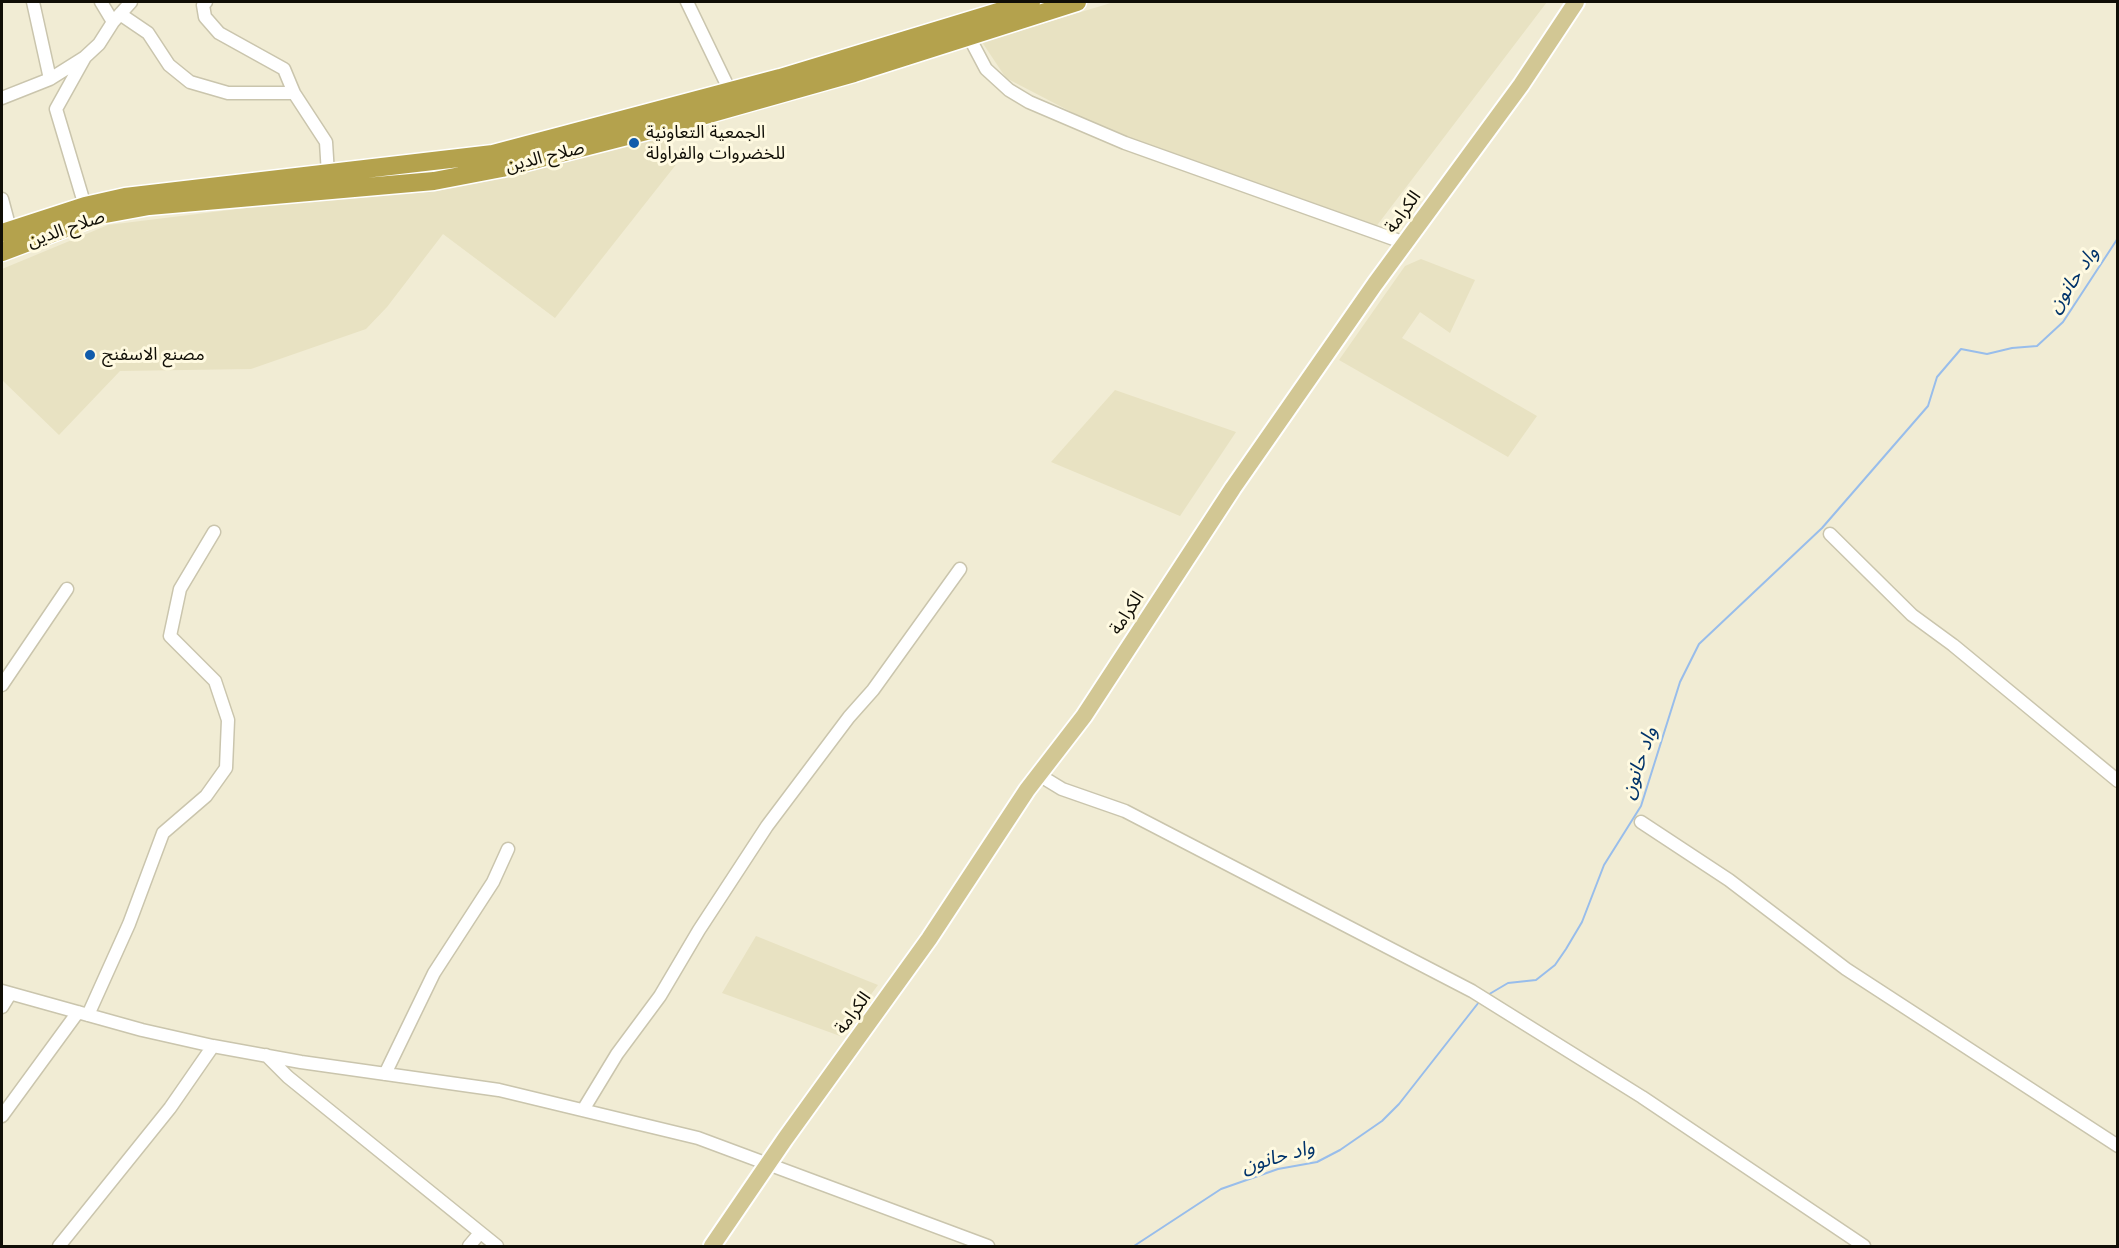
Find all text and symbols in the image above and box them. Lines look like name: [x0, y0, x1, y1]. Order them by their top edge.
place label: الجمعية التعاونية للخضروات والفراولة: [646, 122, 785, 164]
marker: الجمعية التعاونية للخضروات والفراولة: [627, 136, 641, 150]
street label: صلاح الدين: [503, 137, 587, 177]
street label: الكرامة: [1380, 187, 1426, 237]
street label: صلاح الدين: [24, 206, 108, 252]
water label: واد حانون: [2042, 242, 2104, 318]
place label: مصنع الاسفنج: [102, 344, 205, 366]
marker: مصنع الاسفنج: [83, 348, 97, 362]
street label: الكرامة: [1105, 587, 1149, 639]
water label: واد حانون: [1615, 724, 1663, 802]
street label: الكرامة: [830, 988, 876, 1038]
water label: واد حانون: [1239, 1135, 1317, 1179]

